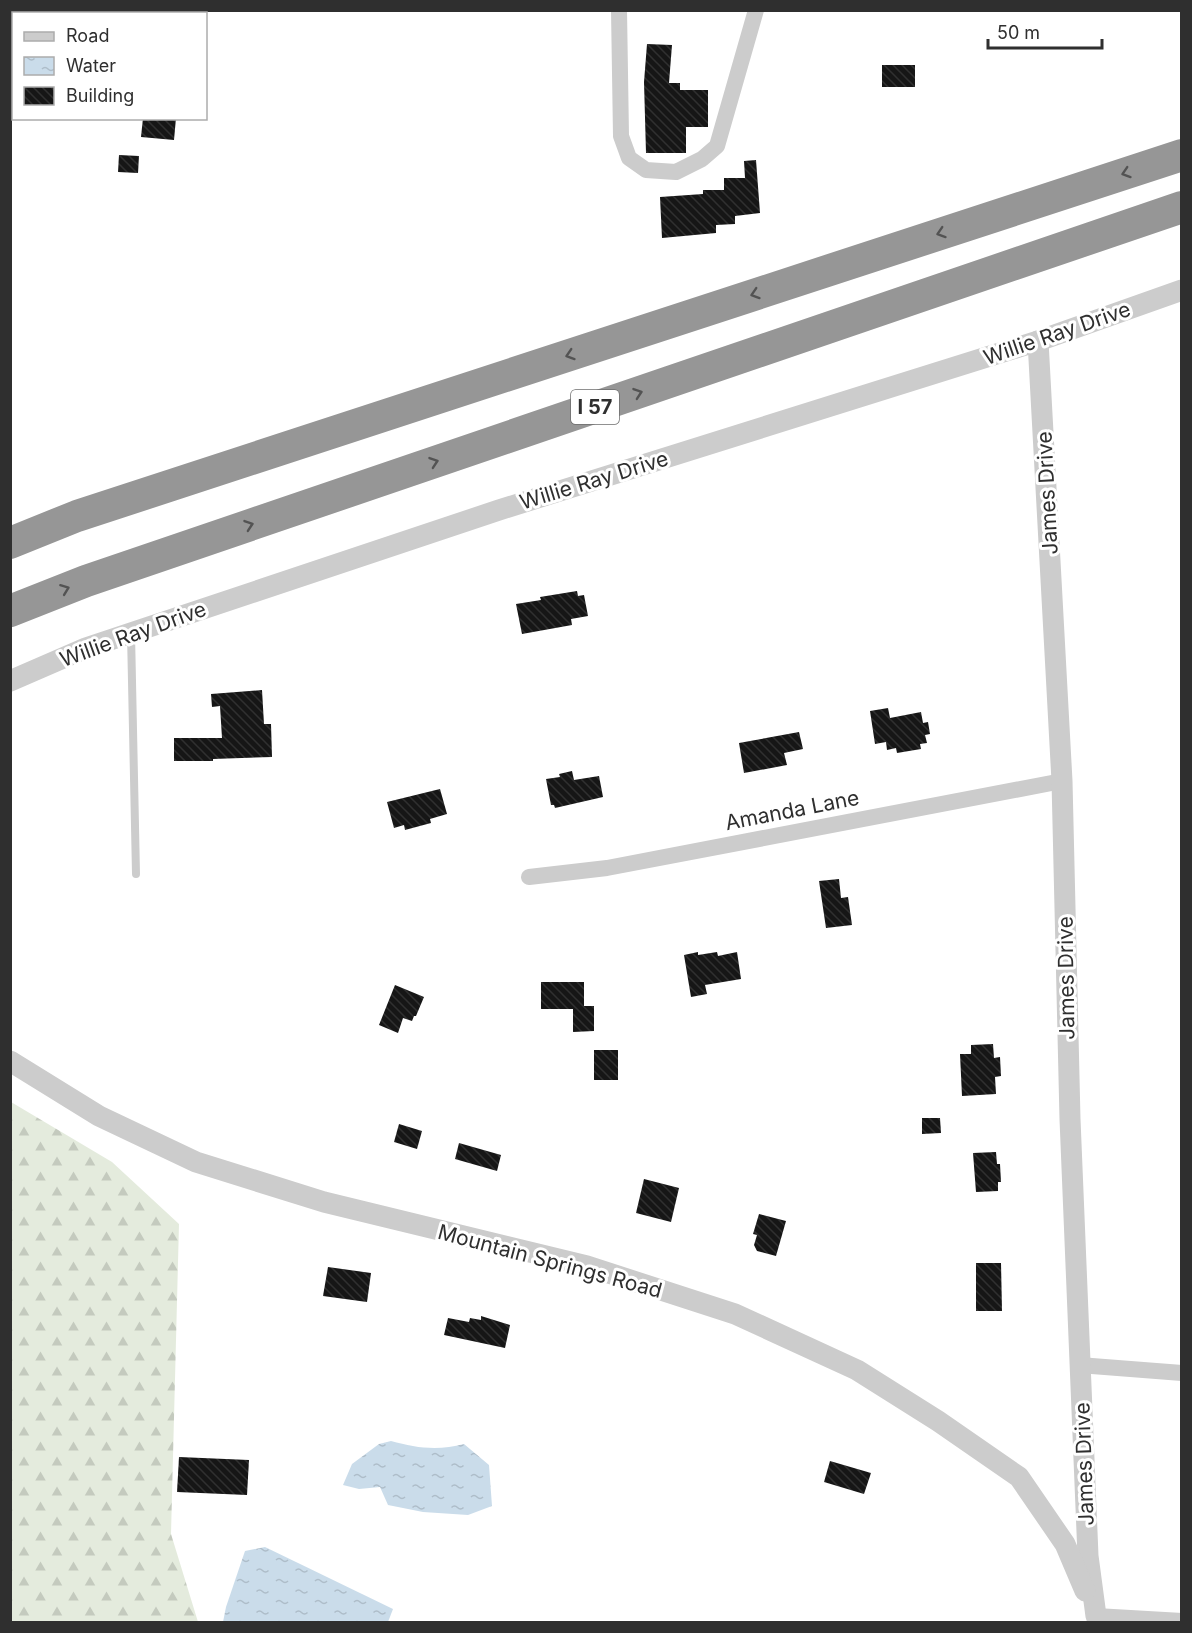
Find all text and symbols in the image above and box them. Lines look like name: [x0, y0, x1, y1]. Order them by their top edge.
legend: [12, 12, 207, 120]
scale bar: [988, 12, 1102, 50]
text: 50 m: [997, 22, 1040, 43]
text: Road: [66, 25, 109, 46]
text: Water: [66, 55, 116, 76]
text: Building: [66, 85, 134, 106]
one-way arrow: [1121, 166, 1132, 178]
one-way arrow: [936, 226, 946, 239]
one-way arrow: [750, 287, 761, 299]
street label: Willie Ray Drive: [980, 296, 1134, 370]
one-way arrow: [565, 347, 576, 360]
one-way arrow: [632, 387, 643, 400]
road number: I 57: [571, 390, 619, 424]
street label: James Drive: [1031, 431, 1063, 555]
street label: Willie Ray Drive: [517, 446, 671, 514]
one-way arrow: [428, 457, 439, 470]
one-way arrow: [243, 520, 254, 533]
one-way arrow: [59, 584, 70, 597]
street label: Willie Ray Drive: [56, 596, 210, 672]
street label: Amanda Lane: [723, 785, 861, 835]
street label: James Drive: [1052, 916, 1080, 1040]
street label: Mountain Springs Road: [435, 1219, 665, 1303]
street label: James Drive: [1069, 1402, 1099, 1526]

